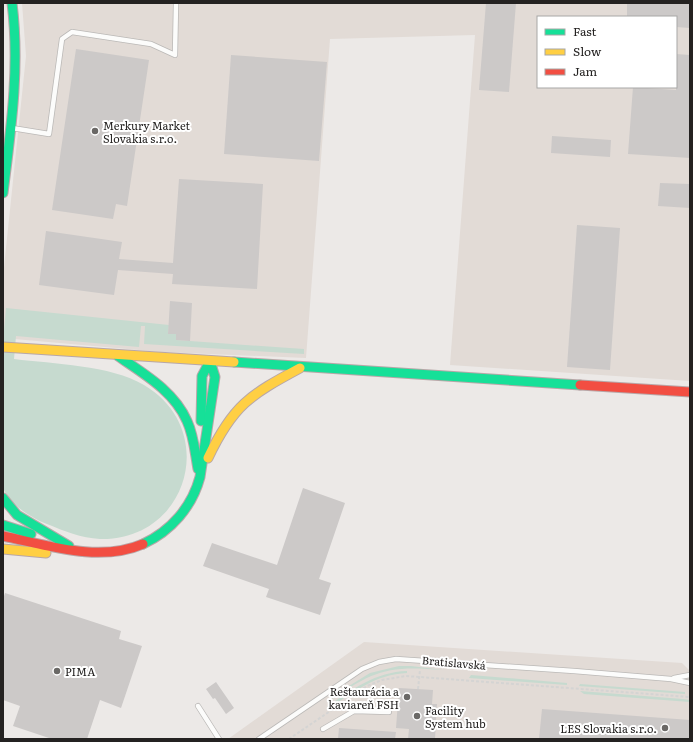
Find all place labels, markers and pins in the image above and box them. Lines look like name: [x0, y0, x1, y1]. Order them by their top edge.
place label: Merkury Market Slovakia s.r.o.: [103, 117, 190, 146]
marker: Merkury Market Slovakia s.r.o.: [90, 126, 100, 136]
place label: PIMA: [65, 663, 95, 679]
marker: PIMA: [52, 666, 62, 676]
place label: Reštaurácia a kaviareň FSH: [328, 683, 399, 712]
marker: Reštaurácia a kaviareň FSH: [402, 692, 412, 702]
place label: Facility System hub: [425, 702, 486, 731]
marker: Facility System hub: [412, 711, 422, 721]
place label: LES Slovakia s.r.o.: [560, 720, 657, 736]
marker: LES Slovakia s.r.o.: [660, 723, 670, 733]

